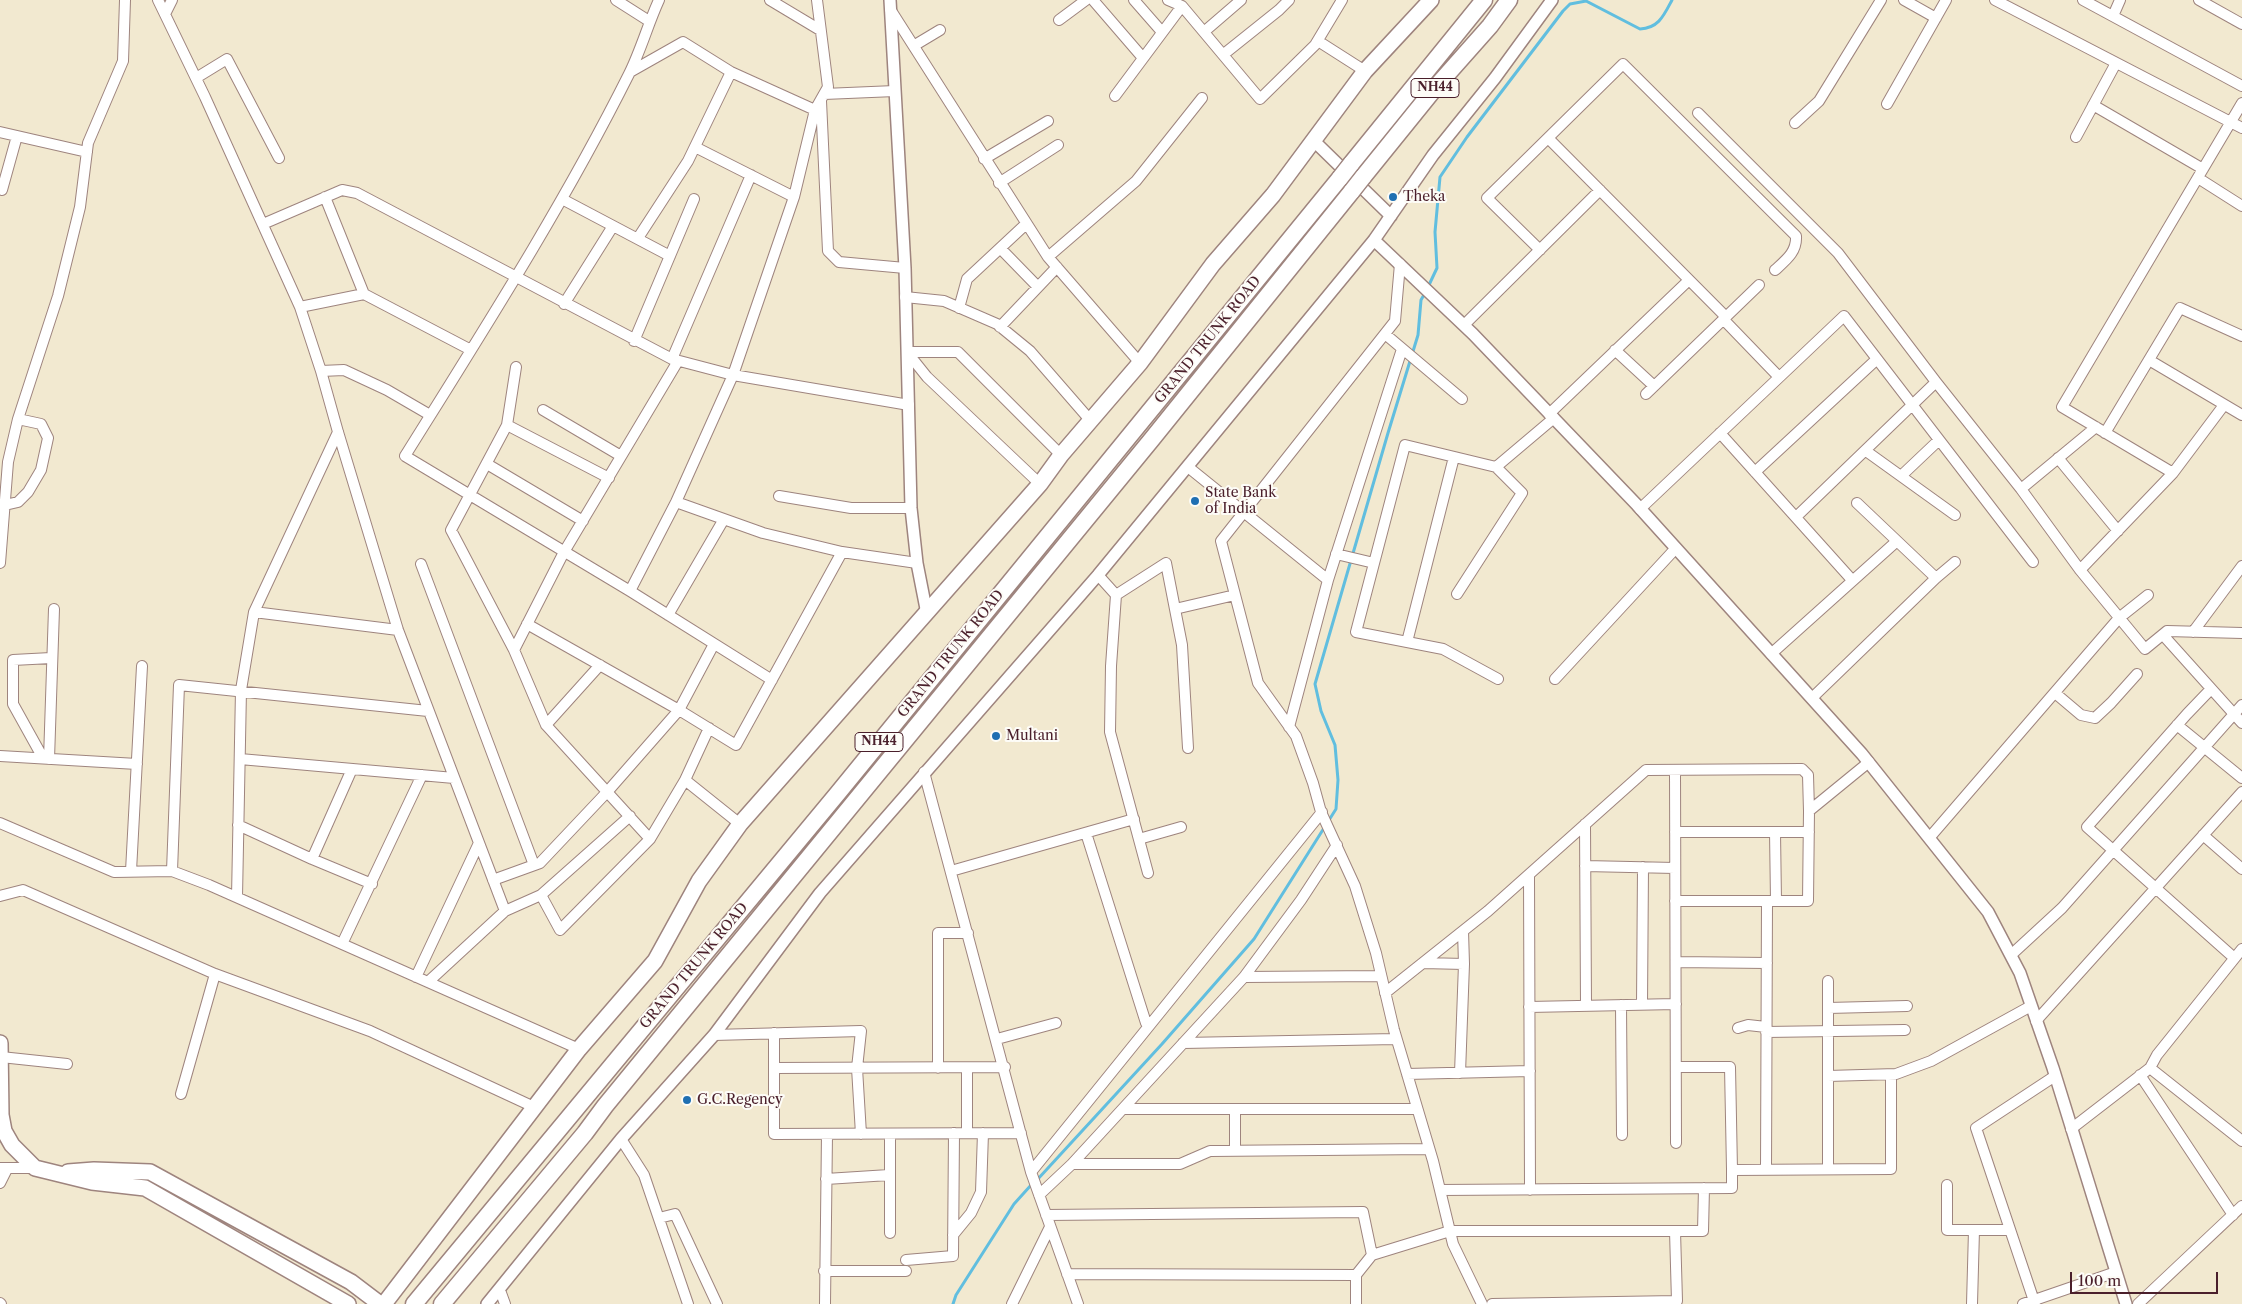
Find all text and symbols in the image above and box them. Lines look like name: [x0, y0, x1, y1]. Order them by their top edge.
road number: NH44: [1411, 78, 1459, 98]
place label: Theka: [1403, 189, 1445, 205]
marker: Theka: [1387, 191, 1399, 203]
street label: GRAND TRUNK ROAD: [1151, 273, 1265, 407]
place label: State Bank of India: [1205, 485, 1276, 518]
marker: State Bank of India: [1189, 495, 1201, 507]
street label: GRAND TRUNK ROAD: [894, 587, 1008, 721]
place label: Multani: [1006, 728, 1058, 744]
marker: Multani: [990, 730, 1002, 742]
road number: NH44: [855, 732, 903, 752]
street label: GRAND TRUNK ROAD: [636, 900, 752, 1032]
place label: G.C.Regency: [697, 1092, 783, 1108]
marker: G.C.Regency: [681, 1094, 693, 1106]
scale bar: [2072, 1262, 2220, 1294]
text: 100 m: [2078, 1271, 2121, 1290]

